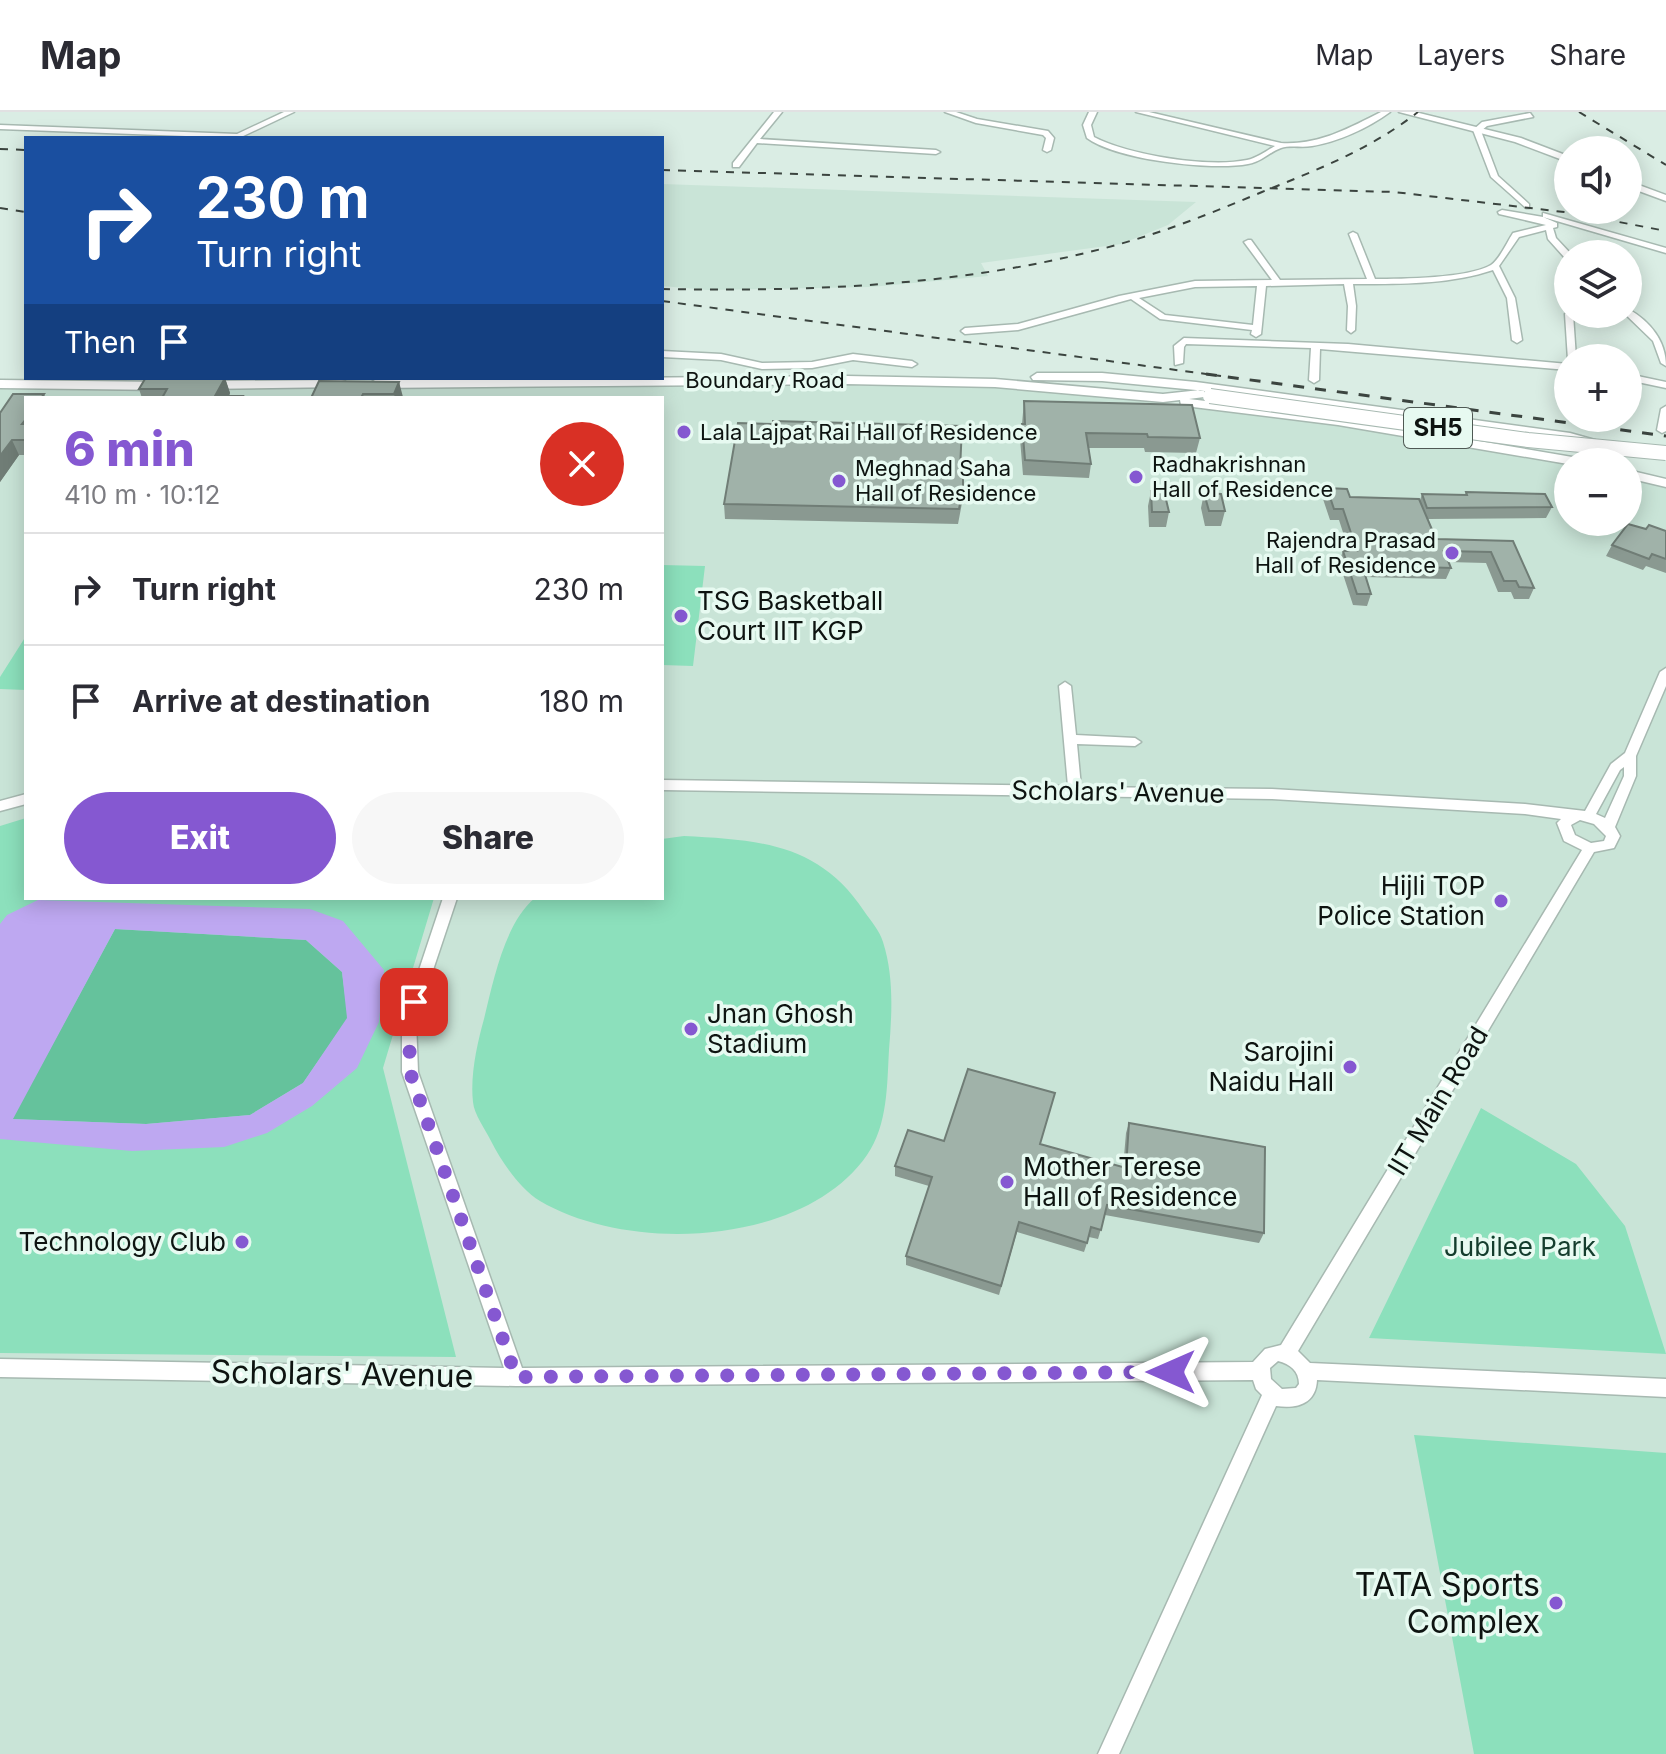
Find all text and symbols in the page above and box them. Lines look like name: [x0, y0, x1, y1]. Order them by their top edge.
text: Map: [40, 32, 121, 78]
text: Map: [1315, 38, 1373, 72]
text: Layers: [1417, 38, 1505, 72]
text: Share: [1549, 38, 1626, 72]
map controls: [1554, 136, 1642, 536]
button: sound: [1554, 136, 1642, 224]
text: 230 m: [196, 164, 370, 232]
icon: right: [64, 168, 168, 272]
text: Turn right: [196, 232, 361, 276]
button: layers: [1554, 240, 1642, 328]
icon: arrive: [152, 320, 196, 364]
text: Then: [64, 324, 136, 360]
button: +: [1554, 344, 1642, 432]
street label: Boundary Road: [685, 367, 845, 393]
road number: SH5: [1404, 408, 1472, 448]
text: 6 min: [64, 419, 195, 478]
place label: Lala Lajpat Rai Hall of Residence: [700, 419, 1038, 445]
button: close: [540, 422, 624, 506]
marker: Lala Lajpat Rai Hall of Residence: [675, 423, 693, 441]
button: −: [1554, 448, 1642, 536]
place label: Radhakrishnan Hall of Residence: [1152, 451, 1333, 502]
place label: Meghnad Saha Hall of Residence: [855, 455, 1036, 506]
marker: Radhakrishnan Hall of Residence: [1127, 468, 1145, 486]
marker: Meghnad Saha Hall of Residence: [830, 472, 848, 490]
text: 410 m · 10:12: [64, 479, 220, 510]
place label: Rajendra Prasad Hall of Residence: [1255, 527, 1436, 578]
marker: Rajendra Prasad Hall of Residence: [1443, 544, 1461, 562]
icon: right: [64, 567, 108, 611]
text: Turn right: [132, 571, 276, 607]
text: 230 m: [534, 571, 624, 607]
place label: TSG Basketball Court IIT KGP: [697, 585, 883, 646]
marker: TSG Basketball Court IIT KGP: [672, 607, 690, 625]
icon: arrive: [64, 679, 108, 723]
text: Arrive at destination: [132, 683, 430, 719]
text: 180 m: [540, 683, 624, 719]
street label: Scholars' Avenue: [1011, 774, 1225, 809]
button: Exit: [64, 792, 336, 884]
button: Share: [352, 792, 624, 884]
place label: Hijli TOP Police Station: [1317, 870, 1485, 931]
marker: Hijli TOP Police Station: [1492, 892, 1510, 910]
pin: [380, 968, 448, 1036]
icon: arrive: [392, 980, 436, 1024]
place label: Jnan Ghosh Stadium: [707, 998, 854, 1059]
marker: Jnan Ghosh Stadium: [682, 1020, 700, 1038]
street label: IIT Main Road: [1381, 1021, 1494, 1181]
place label: Sarojini Naidu Hall: [1208, 1036, 1334, 1097]
marker: Sarojini Naidu Hall: [1341, 1058, 1359, 1076]
place label: Mother Terese Hall of Residence: [1023, 1151, 1237, 1212]
marker: Mother Terese Hall of Residence: [998, 1173, 1016, 1191]
place label: Technology Club: [19, 1226, 226, 1257]
park label: Jubilee Park: [1444, 1231, 1596, 1262]
marker: Technology Club: [233, 1233, 251, 1251]
position arrow: [1129, 1330, 1213, 1414]
street label: Scholars' Avenue: [210, 1352, 474, 1395]
place label: TATA Sports Complex: [1355, 1565, 1540, 1641]
marker: TATA Sports Complex: [1547, 1594, 1565, 1612]

